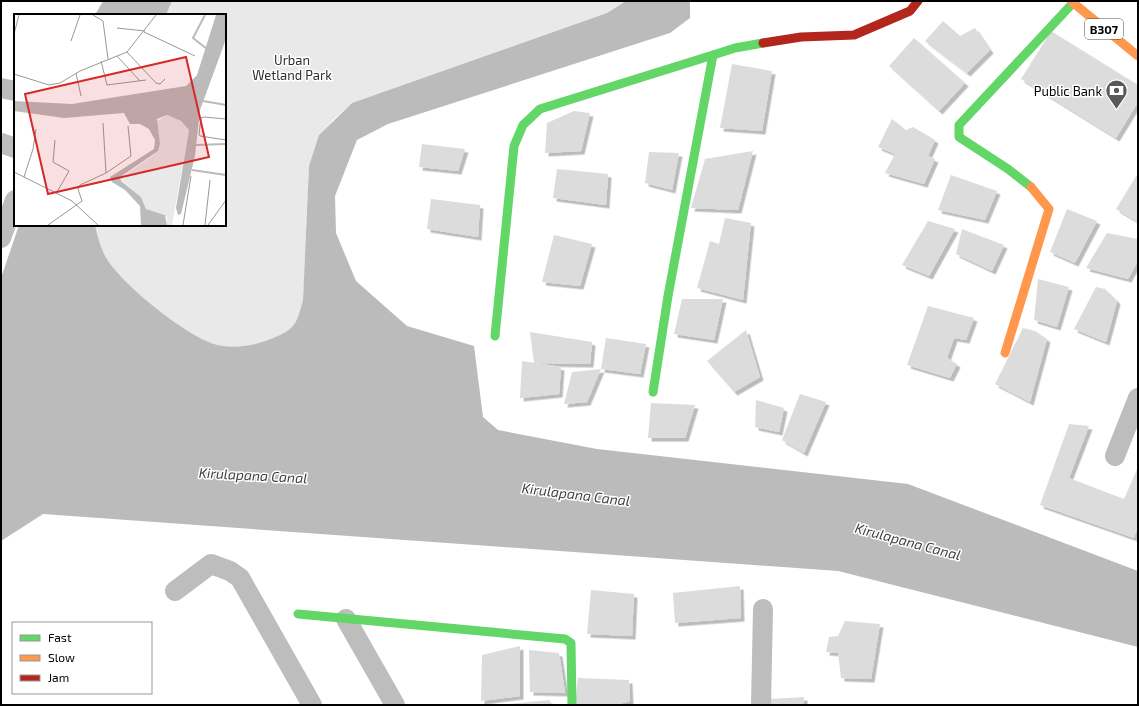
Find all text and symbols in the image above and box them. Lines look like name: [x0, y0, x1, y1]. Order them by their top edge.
inset map: [14, 14, 226, 226]
road number: B307: [1085, 19, 1123, 39]
park label: Urban Wetland Park: [252, 52, 332, 83]
bank icon: Public Bank: [1104, 78, 1130, 111]
place label: Public Bank: [1034, 83, 1102, 99]
water label: Kirulapana Canal: [198, 464, 308, 486]
water label: Kirulapana Canal: [521, 479, 631, 509]
water label: Kirulapana Canal: [853, 519, 963, 563]
legend: [12, 622, 152, 694]
text: Fast: [48, 630, 72, 644]
text: Slow: [48, 650, 75, 664]
text: Jam: [48, 670, 69, 684]

